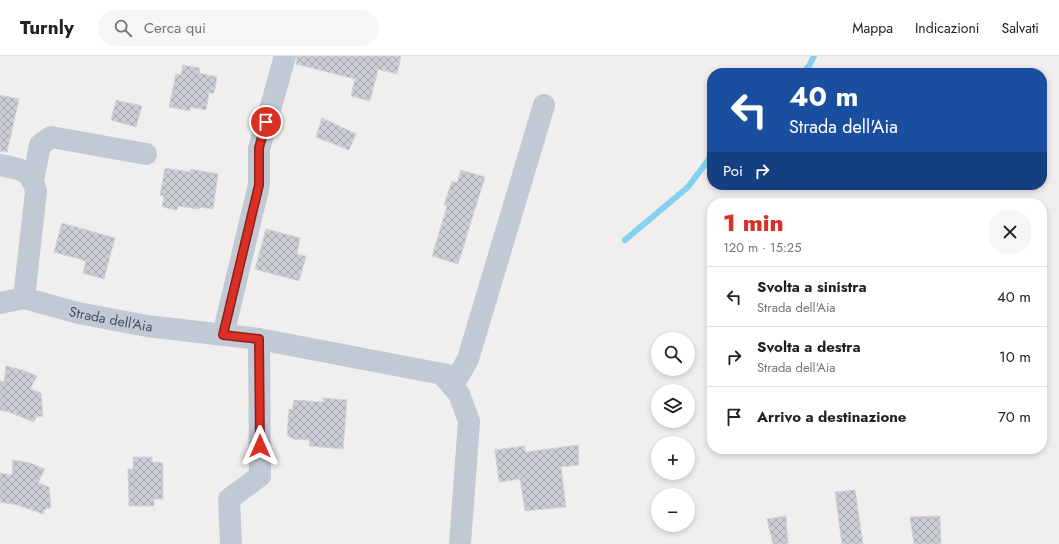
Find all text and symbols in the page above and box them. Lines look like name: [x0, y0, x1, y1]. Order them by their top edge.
search box: [98, 10, 378, 46]
text: Turnly: [20, 14, 74, 41]
icon: search: [112, 17, 134, 39]
text: Cerca qui: [144, 17, 206, 39]
text: Mappa: [852, 18, 893, 38]
text: Indicazioni: [915, 18, 979, 38]
text: Salvati: [1001, 18, 1039, 38]
text: 40 m: [789, 76, 858, 117]
icon: left: [723, 84, 775, 136]
pin: [249, 105, 283, 139]
icon: arrive: [255, 111, 277, 133]
text: Strada dell'Aia: [789, 114, 898, 140]
text: Poi: [723, 160, 743, 182]
icon: right: [751, 160, 773, 182]
text: 1 min: [723, 205, 784, 240]
button: close: [989, 211, 1031, 253]
text: 120 m · 15:25: [723, 238, 802, 257]
text: Svolta a sinistra: [757, 276, 867, 298]
icon: left: [723, 286, 745, 308]
text: 40 m: [997, 286, 1031, 308]
text: Strada dell'Aia: [757, 298, 836, 317]
street label: Strada dell'Aia: [67, 301, 154, 337]
map controls: [651, 332, 695, 532]
button: search: [651, 332, 695, 376]
text: Svolta a destra: [757, 336, 861, 358]
icon: right: [723, 346, 745, 368]
text: 10 m: [999, 346, 1031, 368]
text: Strada dell'Aia: [757, 358, 836, 377]
button: layers: [651, 384, 695, 428]
icon: arrive: [723, 406, 745, 428]
text: Arrivo a destinazione: [757, 406, 906, 428]
text: 70 m: [998, 406, 1031, 428]
position arrow: [239, 425, 281, 467]
button: +: [651, 436, 695, 480]
button: −: [651, 488, 695, 532]

